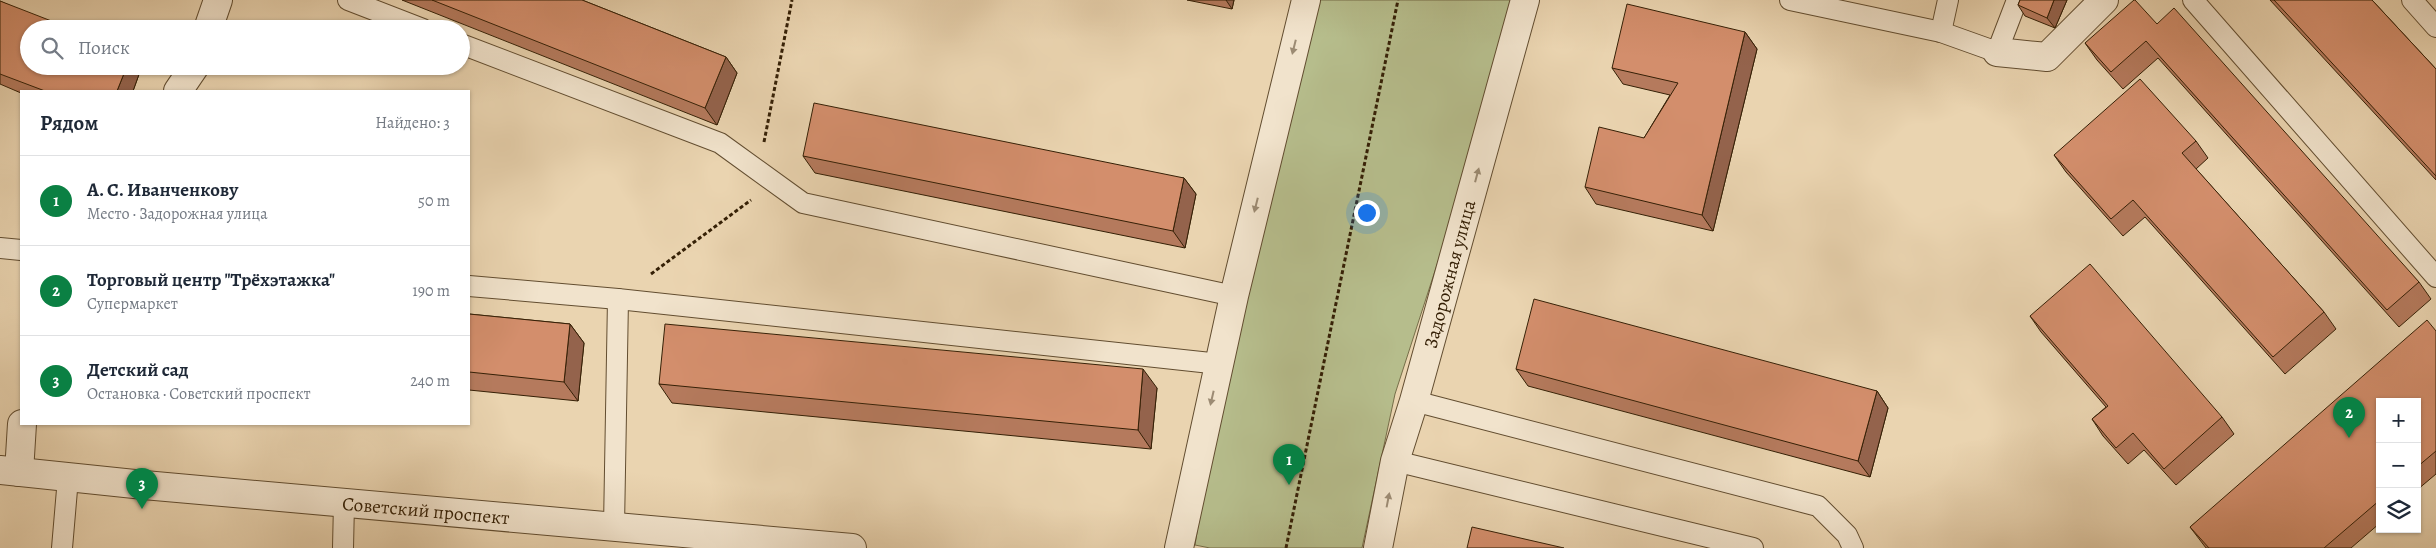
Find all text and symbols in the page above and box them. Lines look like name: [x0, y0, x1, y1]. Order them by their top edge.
search box: [20, 20, 470, 75]
icon: search: [38, 34, 66, 62]
text: Поиск: [78, 35, 130, 61]
one-way arrow: [1290, 40, 1298, 55]
text: Рядом: [40, 109, 98, 137]
text: Найдено: 3: [375, 112, 450, 134]
one-way arrow: [1473, 167, 1481, 182]
text: А. С. Иванченкову: [87, 177, 238, 203]
text: 1: [53, 190, 59, 212]
text: 50 m: [418, 190, 450, 212]
street label: Задорожная улица: [1418, 197, 1482, 351]
one-way arrow: [1252, 198, 1260, 213]
your location: [1354, 200, 1380, 226]
text: Место · Задорожная улица: [87, 203, 268, 225]
text: Торговый центр "Трёхэтажка": [87, 267, 335, 293]
text: 2: [52, 280, 60, 302]
text: 190 m: [412, 280, 450, 302]
text: Супермаркет: [87, 293, 178, 315]
text: Детский сад: [87, 357, 189, 383]
text: 3: [53, 370, 59, 392]
text: 240 m: [410, 370, 450, 392]
text: Остановка · Советский проспект: [87, 383, 311, 405]
one-way arrow: [1208, 390, 1216, 406]
pin: 2: [2333, 397, 2365, 438]
map controls: [2376, 398, 2421, 533]
button: +: [2376, 398, 2421, 443]
button: −: [2376, 443, 2421, 488]
pin: 1: [1273, 444, 1305, 485]
pin: 3: [126, 468, 158, 509]
button: layers: [2376, 488, 2421, 533]
street label: Советский проспект: [341, 491, 511, 531]
one-way arrow: [1384, 492, 1392, 508]

